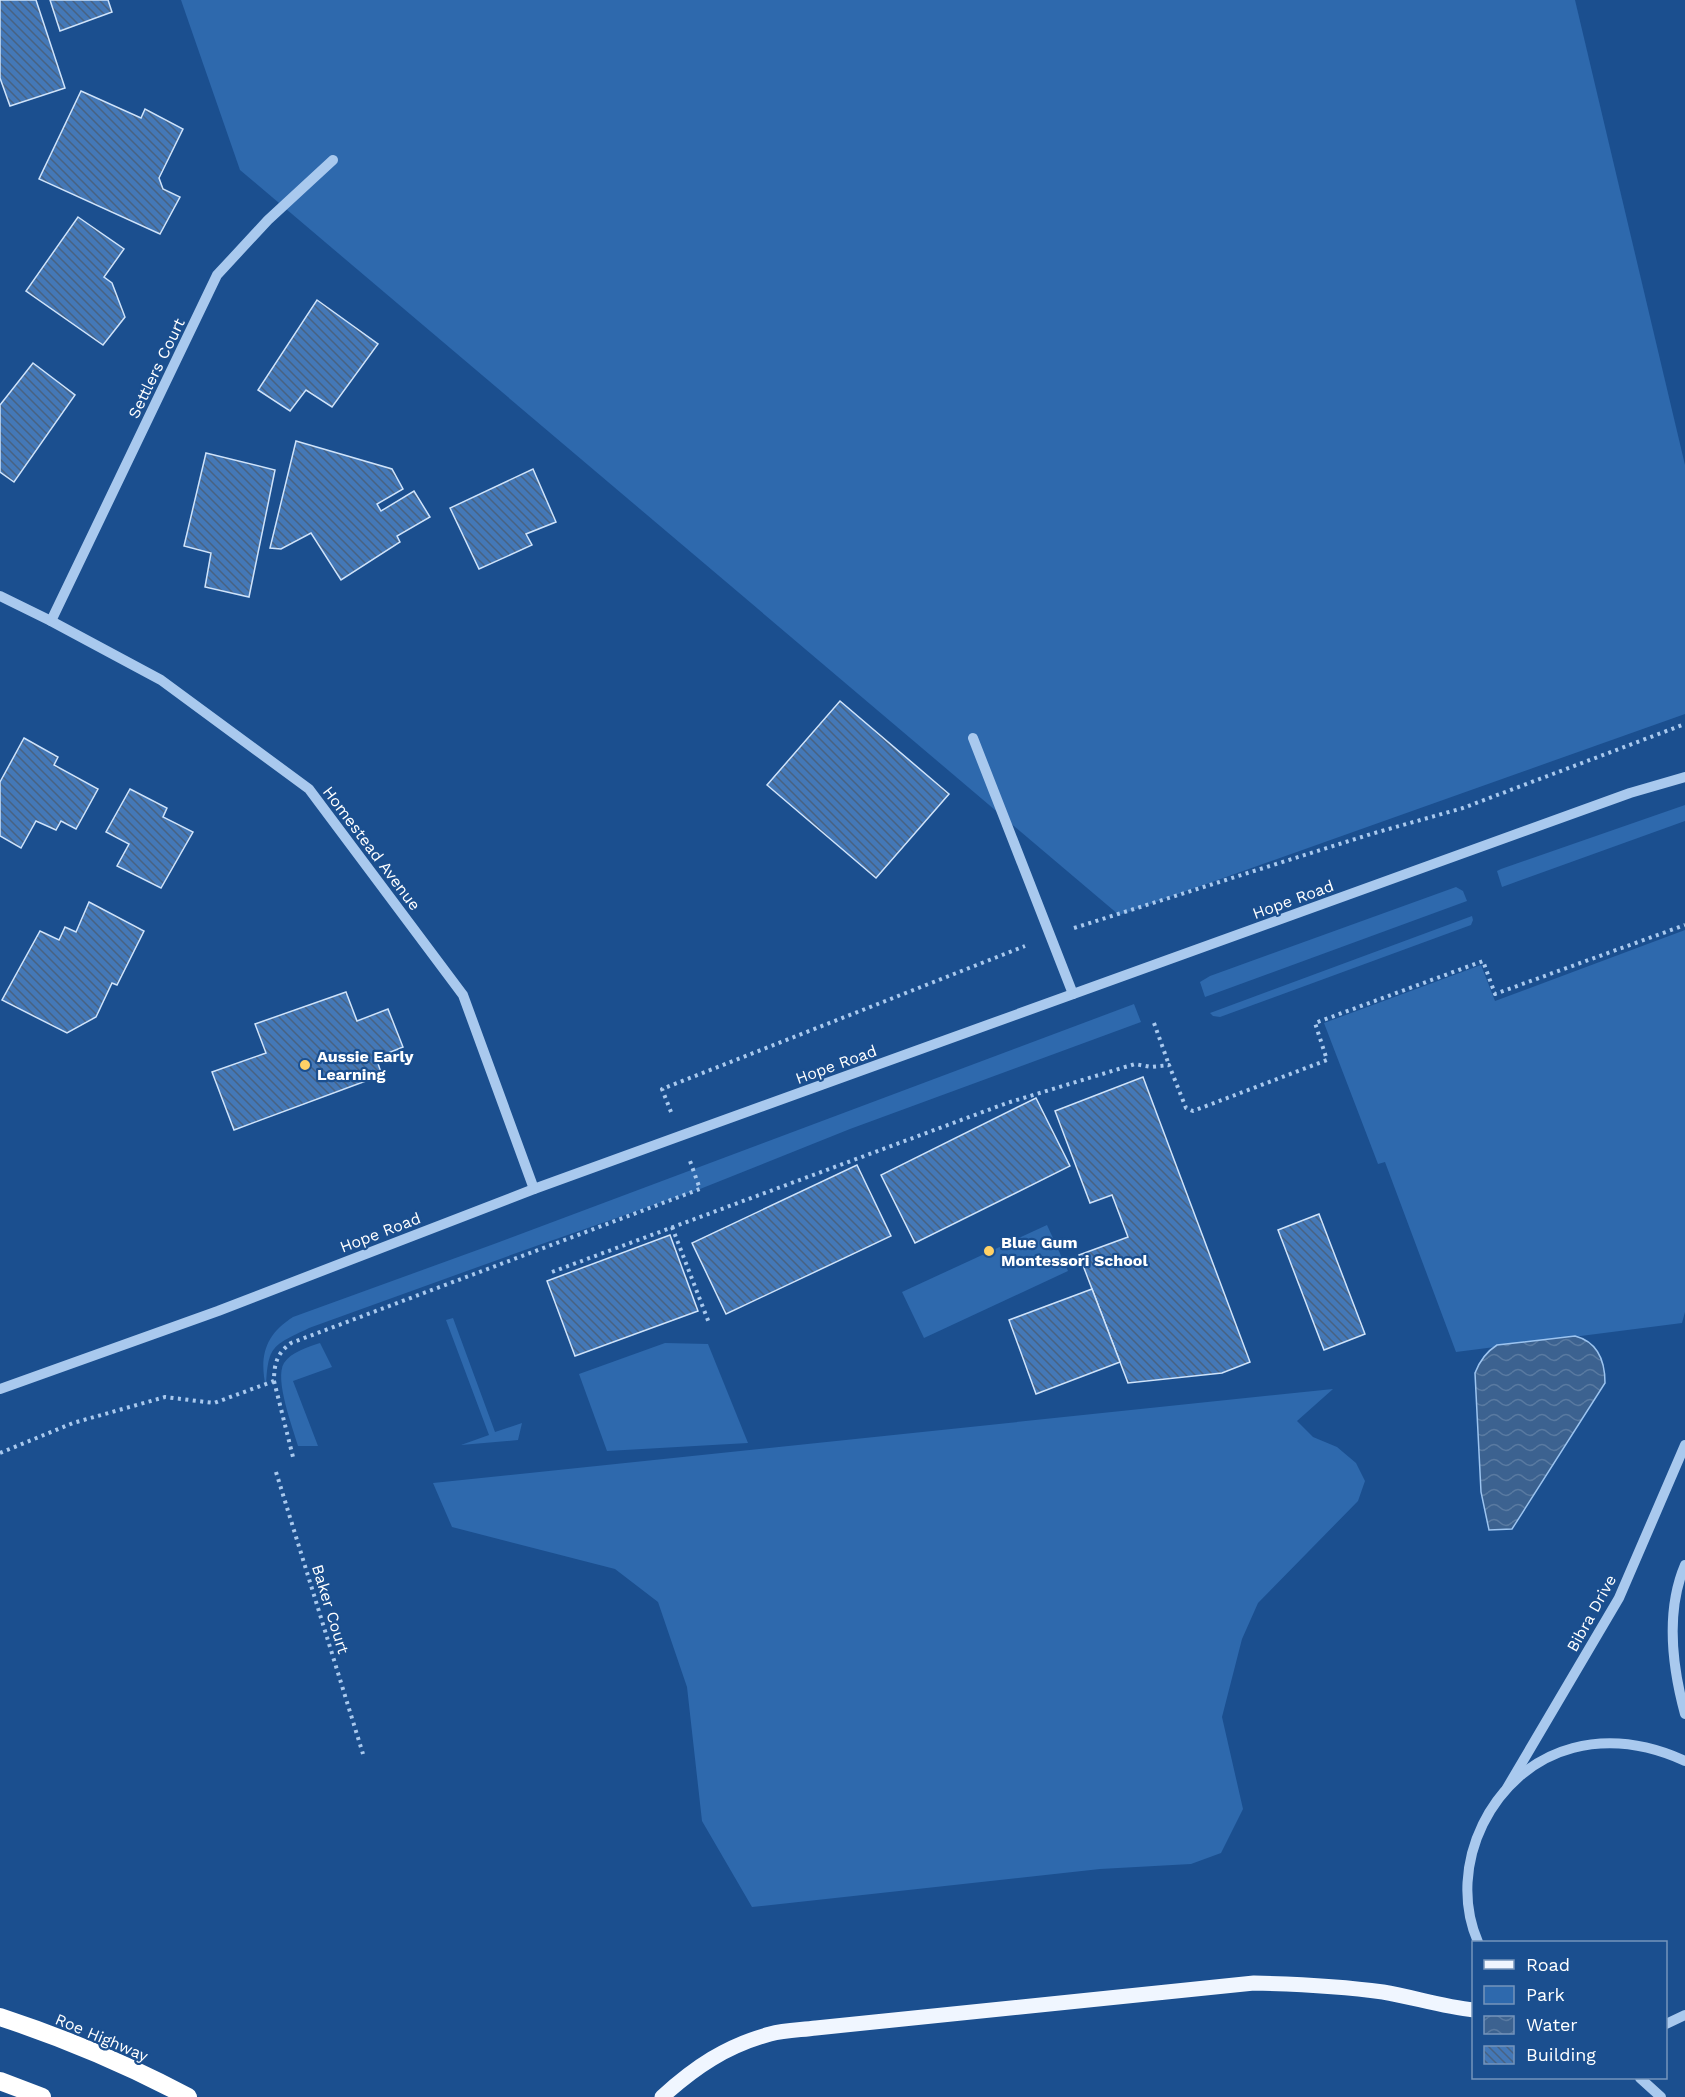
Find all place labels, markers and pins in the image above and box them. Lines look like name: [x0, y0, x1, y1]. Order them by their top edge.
place label: Aussie Early Learning: [317, 1047, 414, 1084]
marker: Aussie Early Learning: [298, 1058, 312, 1072]
place label: Blue Gum Montessori School: [1001, 1233, 1148, 1270]
marker: Blue Gum Montessori School: [982, 1244, 996, 1258]

